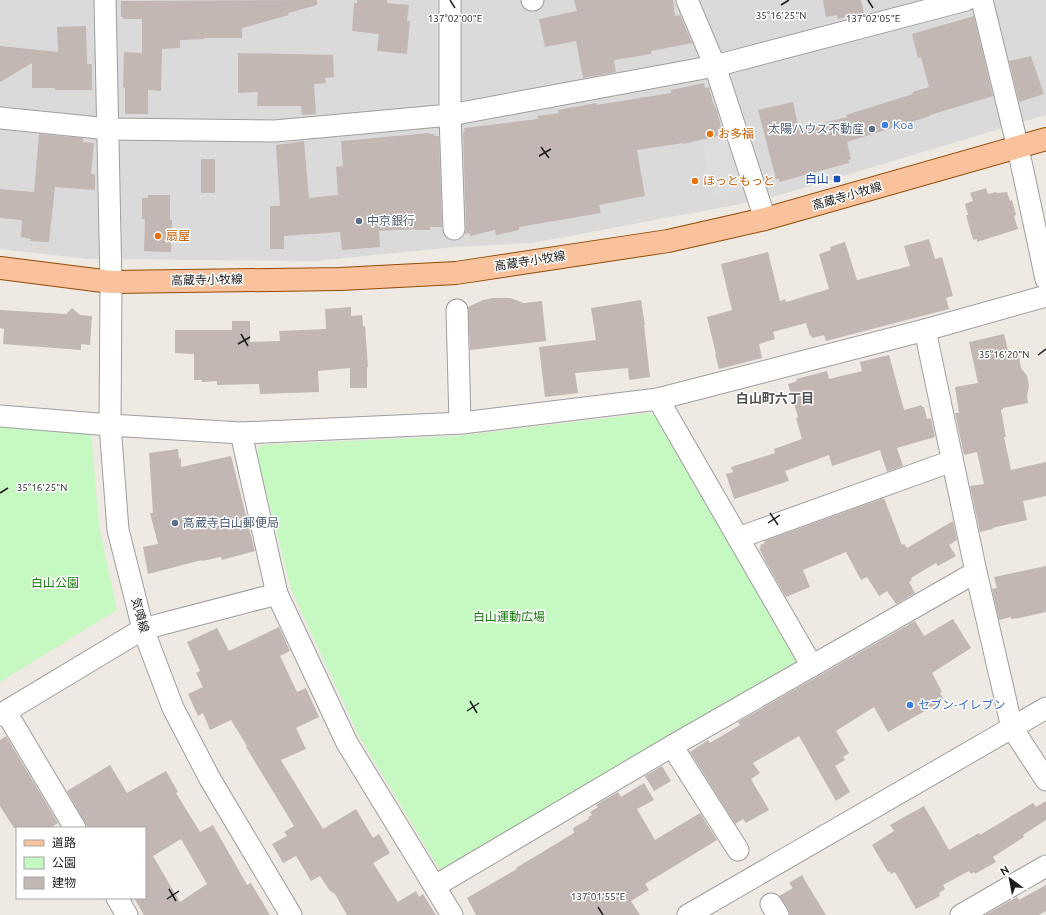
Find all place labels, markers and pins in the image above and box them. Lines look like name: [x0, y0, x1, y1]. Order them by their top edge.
place label: Koa: [893, 118, 913, 131]
marker: Koa: [880, 120, 890, 130]
place label: 太陽ハウス不動産: [768, 122, 864, 135]
marker: 太陽ハウス不動産: [867, 124, 877, 134]
place label: お多福: [718, 127, 754, 140]
marker: お多福: [705, 129, 715, 139]
place label: 白山: [805, 172, 829, 185]
place label: ほっともっと: [703, 174, 775, 187]
marker: 白山: [832, 174, 842, 184]
marker: ほっともっと: [690, 176, 700, 186]
place label: 中京銀行: [367, 214, 415, 227]
marker: 中京銀行: [354, 216, 364, 226]
place label: 扇屋: [166, 229, 190, 242]
marker: 扇屋: [153, 231, 163, 241]
place label: 高蔵寺白山郵便局: [183, 516, 279, 529]
marker: 高蔵寺白山郵便局: [170, 518, 180, 528]
place label: セブン-イレブン: [918, 698, 1005, 711]
marker: セブン-イレブン: [905, 700, 915, 710]

